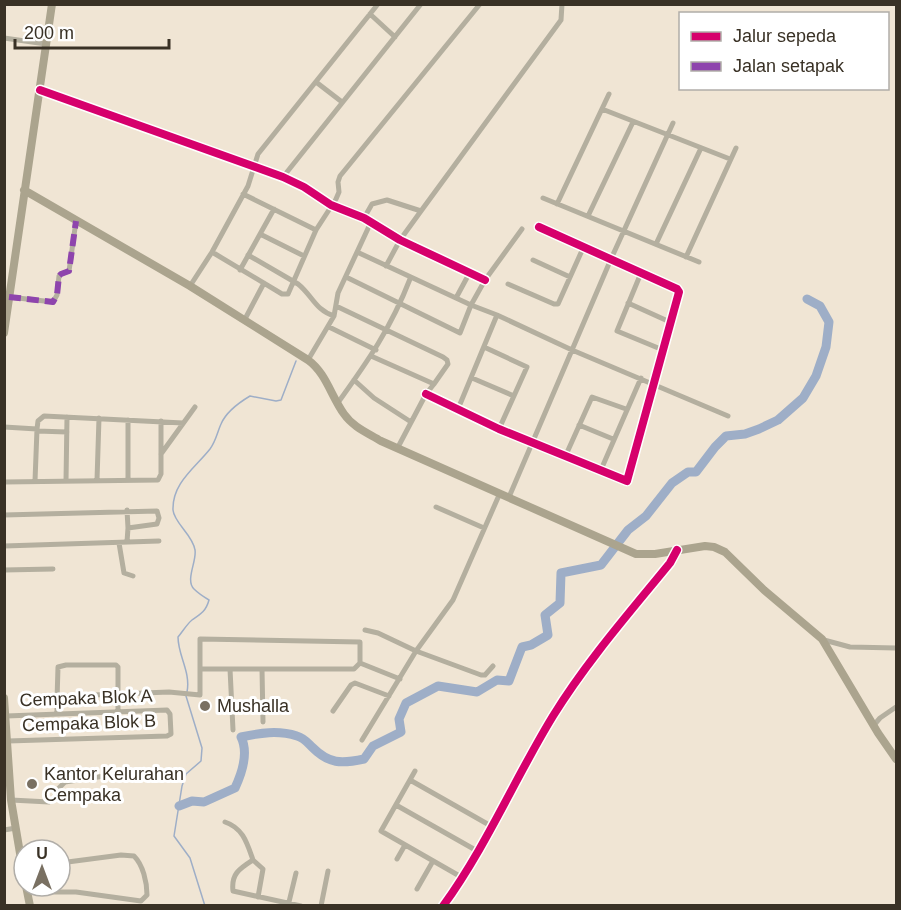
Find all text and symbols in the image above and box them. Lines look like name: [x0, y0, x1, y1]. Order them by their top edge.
scale bar: [15, 12, 170, 50]
legend: [679, 12, 889, 90]
text: 200 m: [24, 23, 74, 43]
text: Jalur sepeda: [733, 26, 837, 46]
text: Jalan setapak: [733, 56, 845, 76]
street label: Cempaka Blok A: [19, 686, 153, 710]
place label: Mushalla: [217, 696, 290, 716]
marker: Mushalla: [198, 699, 212, 713]
street label: Cempaka Blok B: [22, 711, 156, 735]
place label: Kantor Kelurahan Cempaka: [44, 764, 184, 805]
marker: Kantor Kelurahan Cempaka: [25, 777, 39, 791]
north arrow: [12, 838, 72, 898]
text: U: [36, 845, 48, 862]

